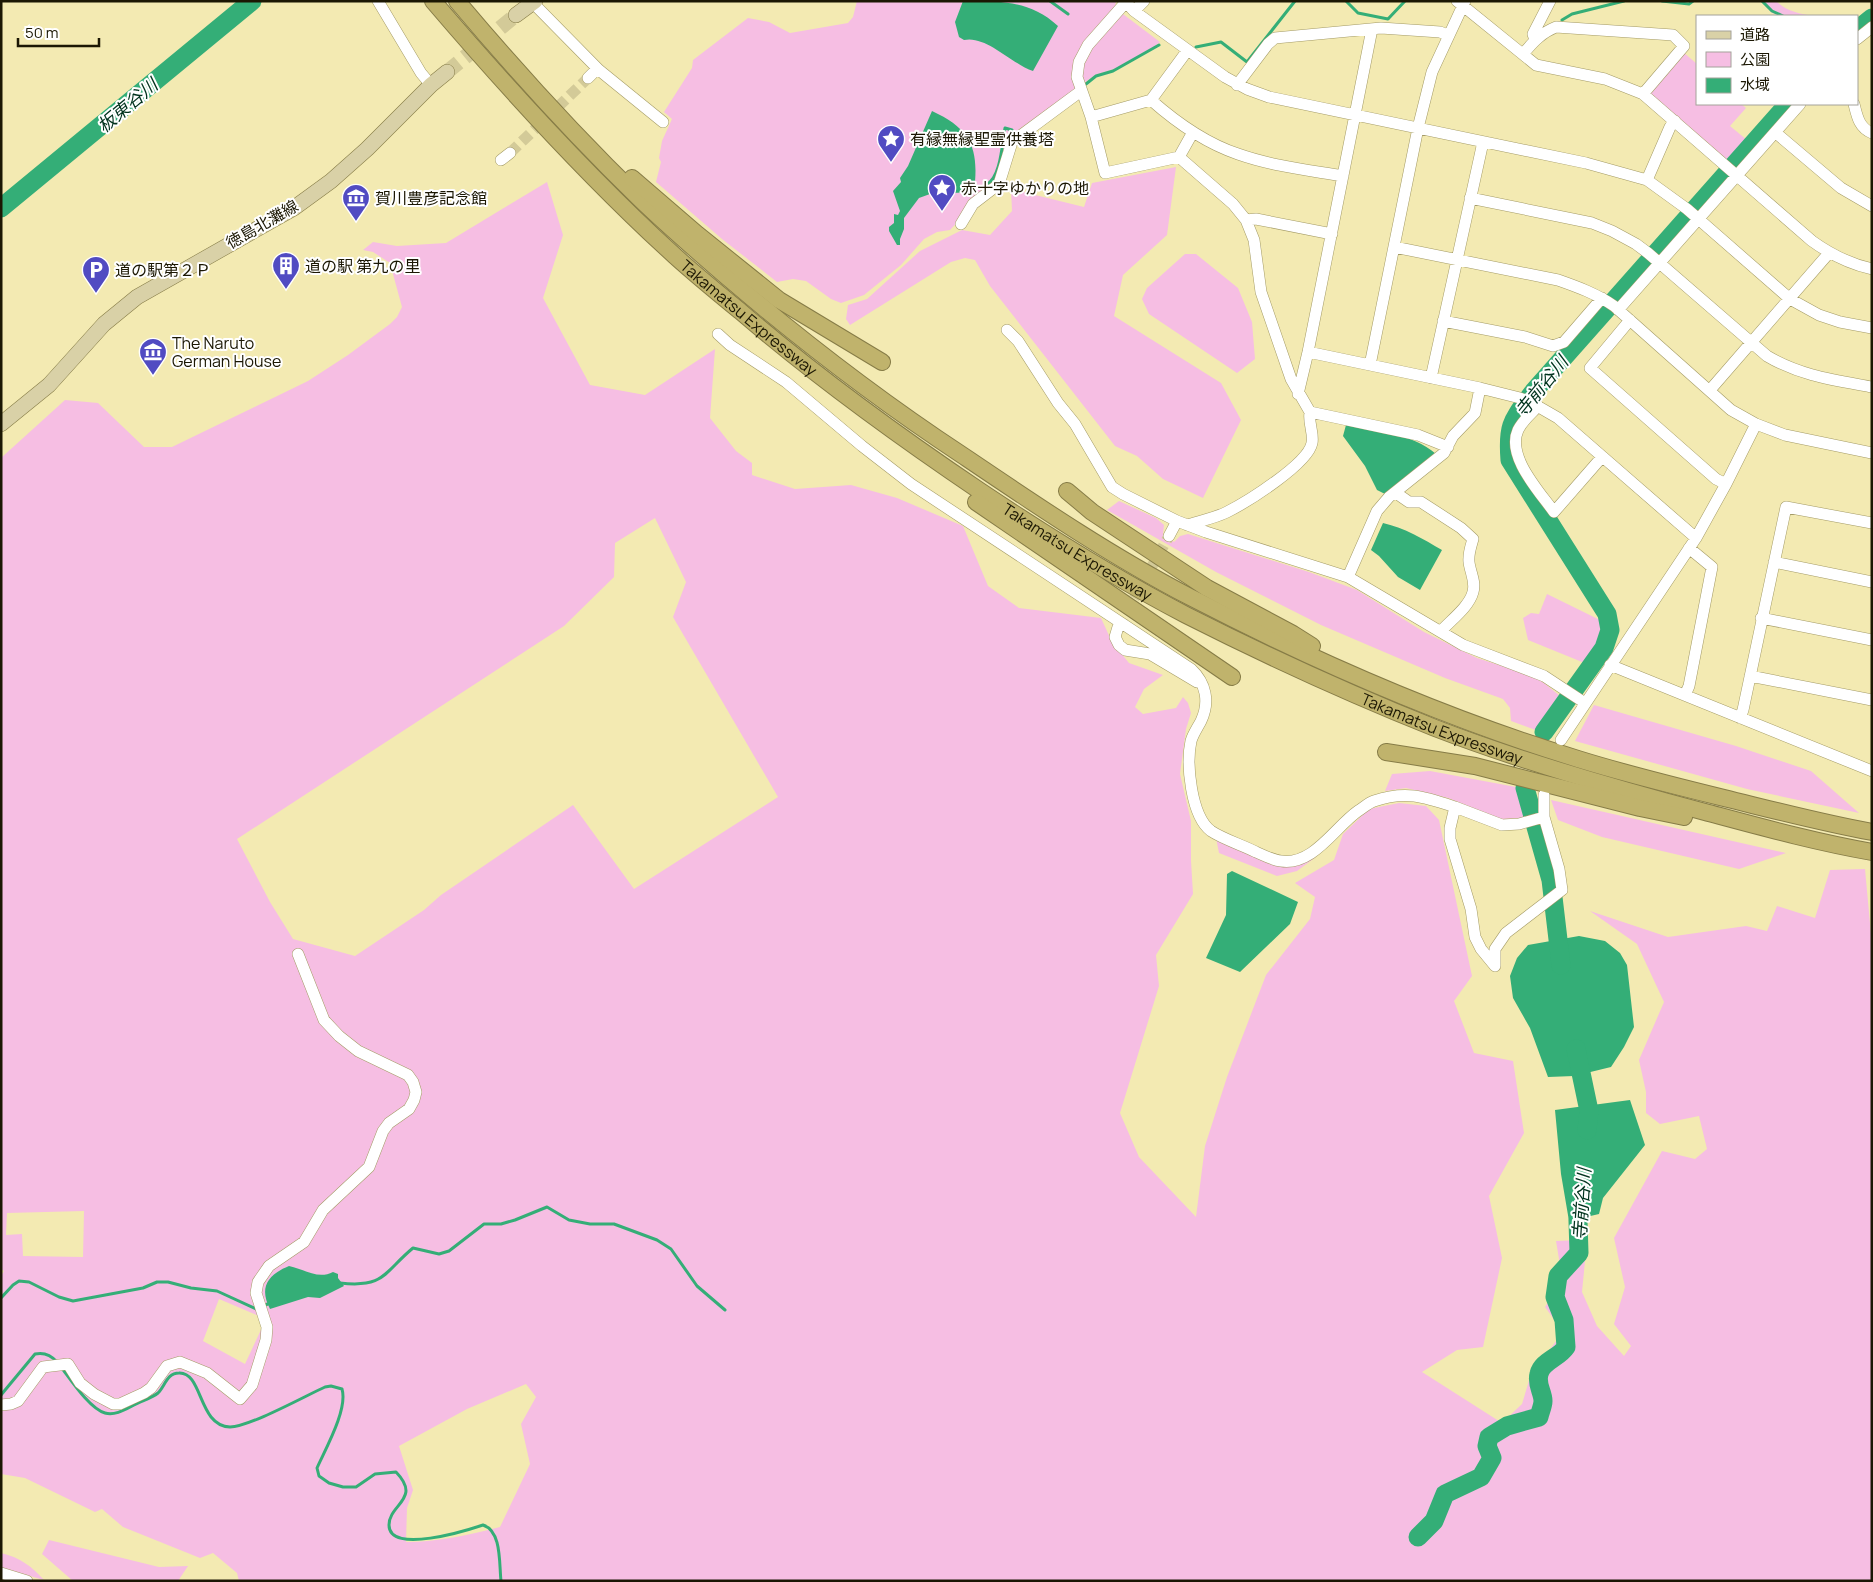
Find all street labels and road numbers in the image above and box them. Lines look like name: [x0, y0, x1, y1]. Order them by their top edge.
street label: 徳島北灘線: [222, 194, 302, 254]
street label: Takamatsu Expressway: [676, 255, 822, 381]
street label: Takamatsu Expressway: [998, 498, 1157, 606]
street label: Takamatsu Expressway: [1358, 688, 1526, 770]

